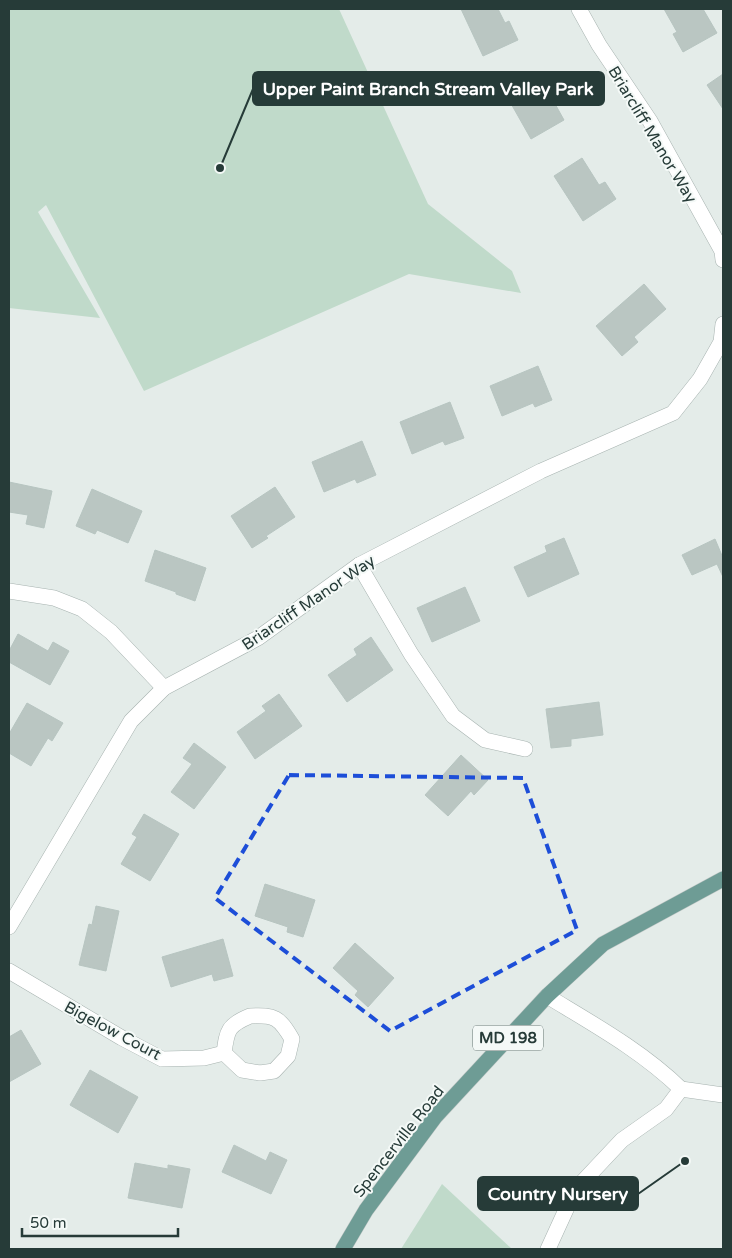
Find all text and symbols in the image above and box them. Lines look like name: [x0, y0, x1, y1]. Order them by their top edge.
street label: Briarcliff Manor Way: [603, 62, 701, 207]
callout: Upper Paint Branch Stream Valley Park: [253, 72, 604, 105]
text: Upper Paint Branch Stream Valley Park: [262, 78, 594, 100]
street label: Briarcliff Manor Way: [238, 551, 379, 655]
street label: Bigelow Court: [61, 997, 165, 1065]
road number: MD 198: [473, 1026, 543, 1050]
street label: Spencerville Road: [349, 1082, 449, 1201]
callout: Country Nursery: [478, 1177, 638, 1210]
text: Country Nursery: [488, 1183, 629, 1205]
scale bar: [22, 1206, 179, 1238]
text: 50 m: [30, 1214, 67, 1232]

